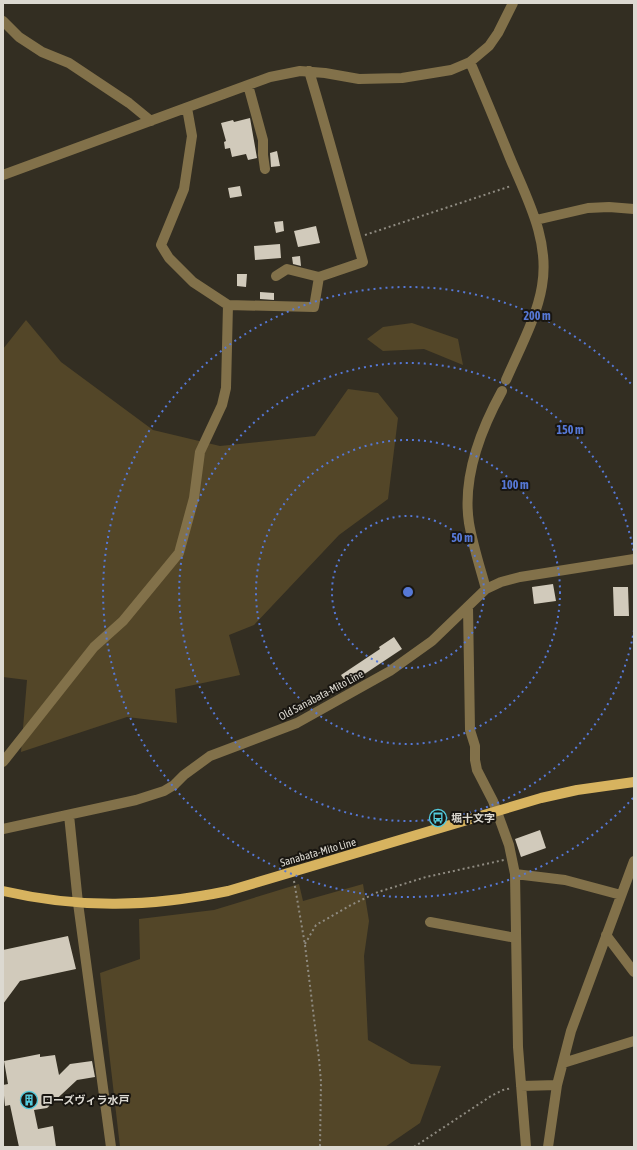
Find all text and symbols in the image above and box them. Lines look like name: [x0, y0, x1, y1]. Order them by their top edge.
text: 200 m: [523, 309, 551, 323]
text: 150 m: [556, 423, 584, 437]
text: 100 m: [501, 478, 529, 492]
text: 50 m: [451, 531, 473, 545]
centre of rings: [401, 585, 415, 599]
street label: Old Sanabata-Mito Line: [277, 668, 365, 722]
bus stop icon: 堀十文字: [428, 808, 448, 828]
place label: 堀十文字: [451, 812, 495, 824]
street label: Sanabata-Mito Line: [279, 835, 357, 869]
building icon: ローズヴィラ水戸: [19, 1090, 39, 1110]
place label: ローズヴィラ水戸: [42, 1094, 129, 1106]

